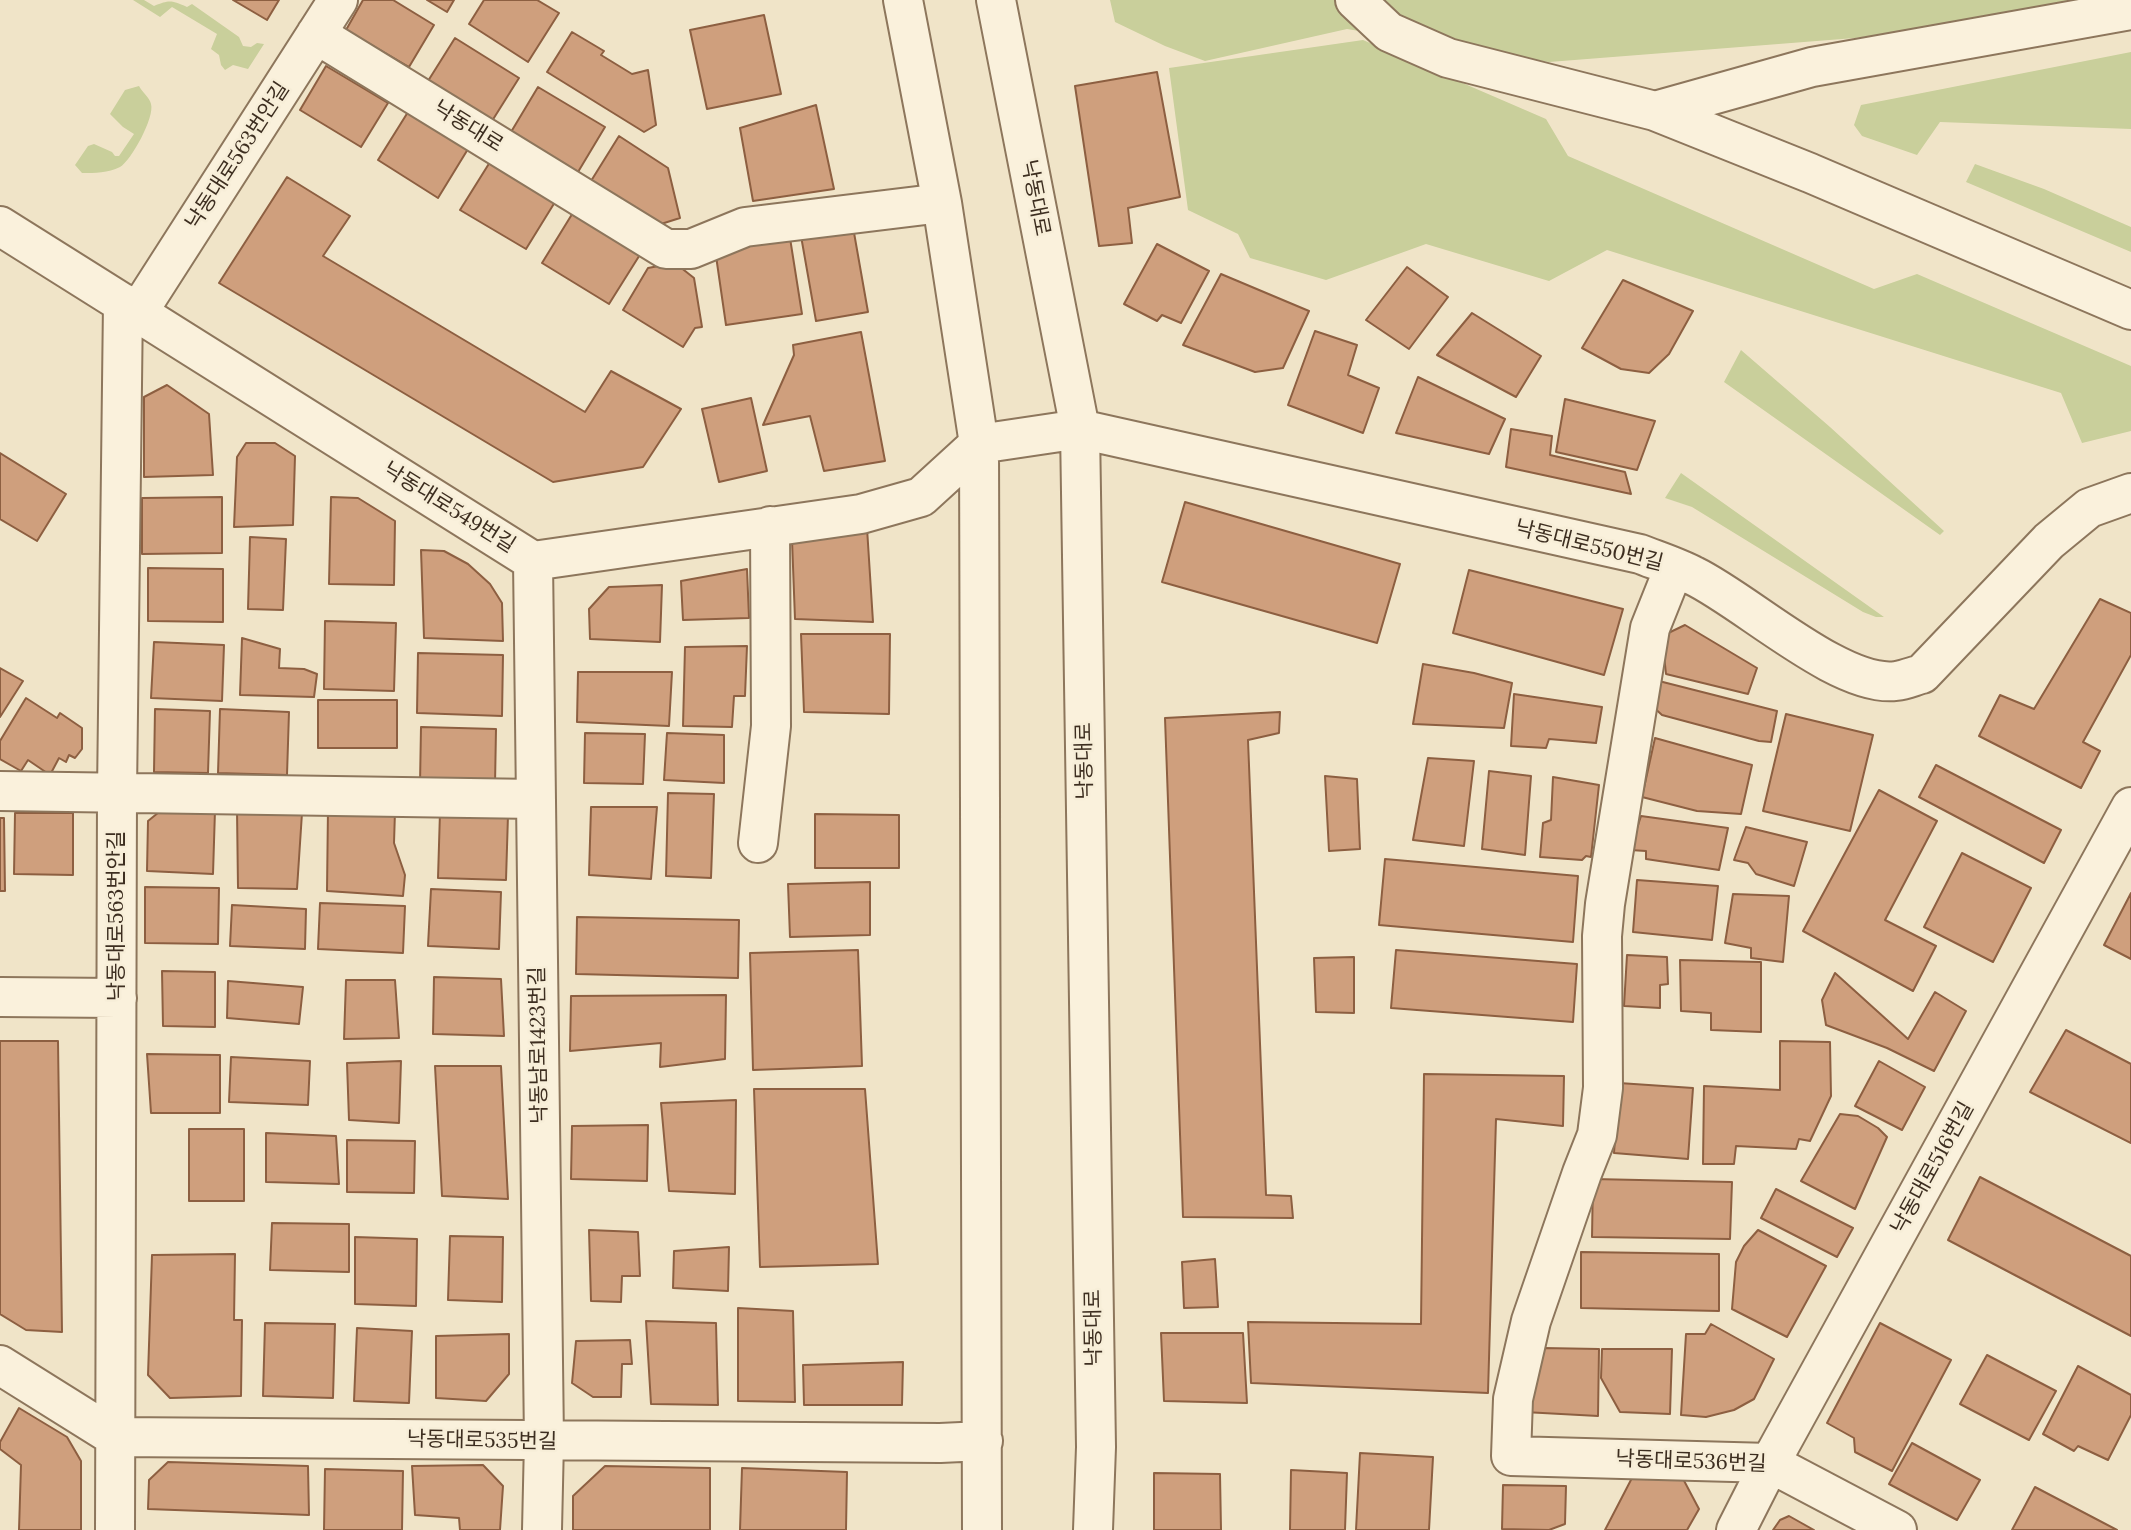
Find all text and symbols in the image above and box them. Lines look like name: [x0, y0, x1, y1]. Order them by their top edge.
street label: 낙동대로563번안길: [181, 78, 295, 234]
street label: 낙동대로: [429, 96, 507, 158]
street label: 낙동대로: [1015, 158, 1055, 238]
street label: 낙동대로549번길: [378, 457, 520, 559]
street label: 낙동대로550번길: [1512, 515, 1666, 577]
street label: 낙동대로: [1072, 722, 1098, 800]
street label: 낙동대로563번안길: [104, 831, 130, 1001]
street label: 낙동남로1423번길: [525, 966, 553, 1124]
street label: 낙동대로516번길: [1886, 1098, 1980, 1238]
street label: 낙동대로: [1081, 1289, 1107, 1367]
street label: 낙동대로535번길: [407, 1427, 557, 1455]
street label: 낙동대로536번길: [1615, 1447, 1767, 1477]

